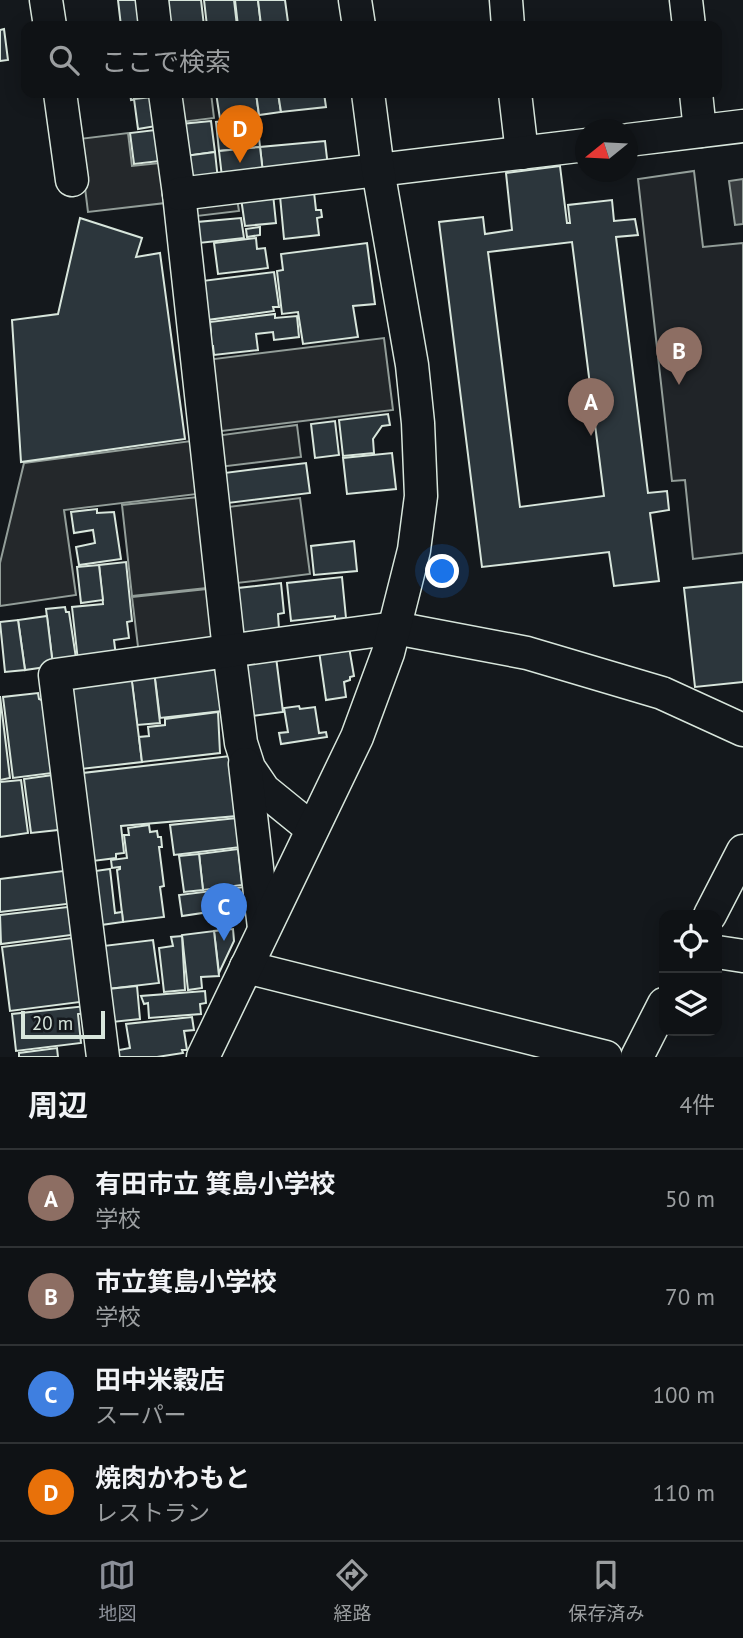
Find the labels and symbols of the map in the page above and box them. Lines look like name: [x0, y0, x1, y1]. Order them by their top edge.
pin: D: [217, 105, 263, 163]
north arrow: [575, 119, 638, 182]
pin: B: [656, 327, 702, 385]
pin: A: [568, 378, 614, 436]
your location: [425, 554, 459, 588]
pin: C: [201, 883, 247, 941]
scale bar: [21, 1008, 105, 1040]

